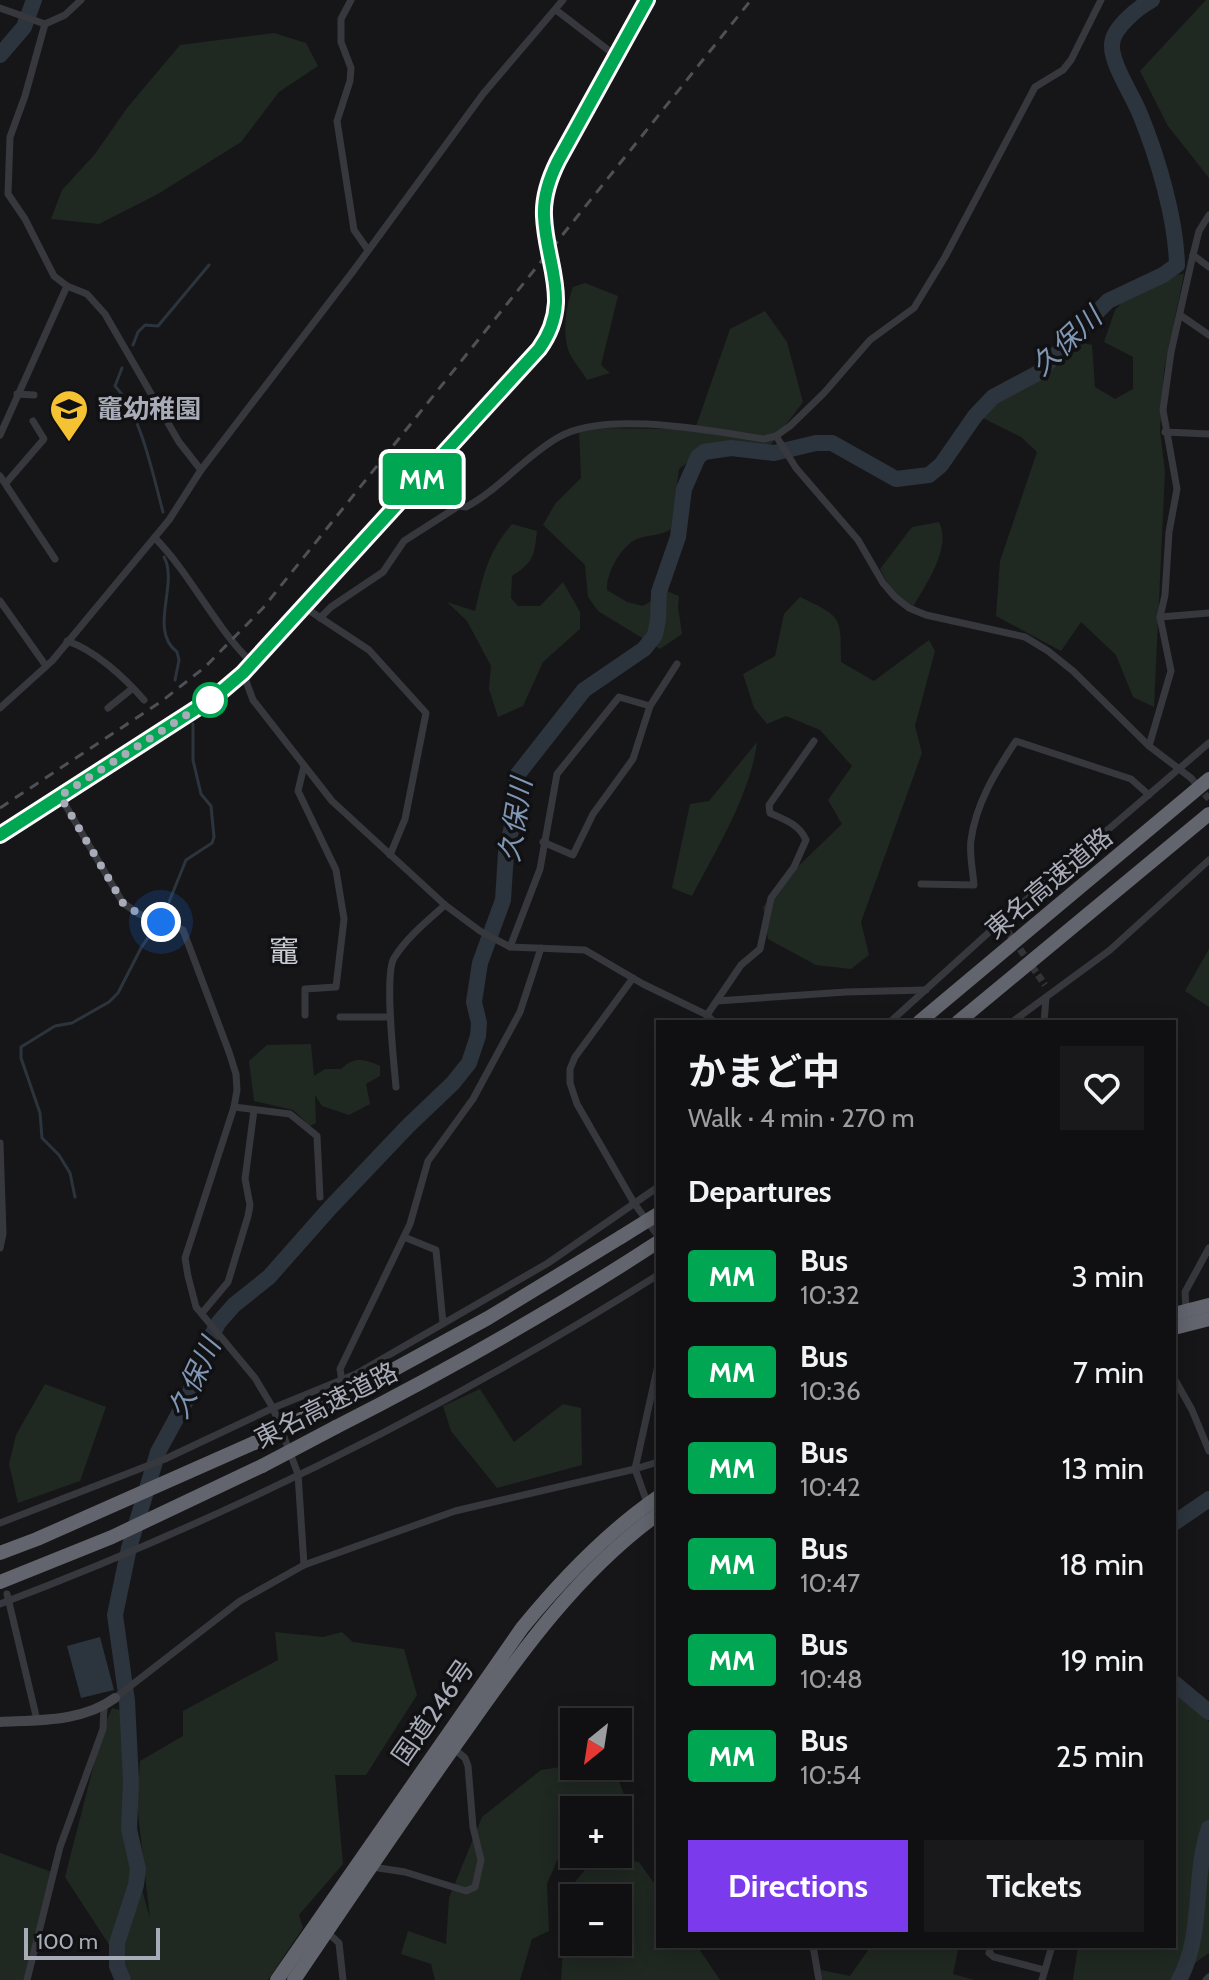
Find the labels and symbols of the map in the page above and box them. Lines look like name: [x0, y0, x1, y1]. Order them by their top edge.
water label: 久保川: [1024, 298, 1110, 382]
school or university icon: 竈幼稚園: [48, 388, 90, 443]
place label: 竈幼稚園: [97, 393, 201, 425]
line badge: MM: [386, 453, 458, 505]
unlabelled marker: [193, 683, 227, 717]
water label: 久保川: [492, 773, 539, 864]
street label: 東名高速道路: [979, 821, 1119, 945]
your location: [141, 902, 181, 942]
district label: 竈: [269, 933, 299, 970]
water label: 久保川: [161, 1330, 228, 1423]
street label: 東名高速道路: [249, 1355, 403, 1455]
street label: 国道246号: [385, 1653, 481, 1771]
north arrow: [560, 1708, 632, 1780]
scale bar: [24, 1924, 160, 1960]

